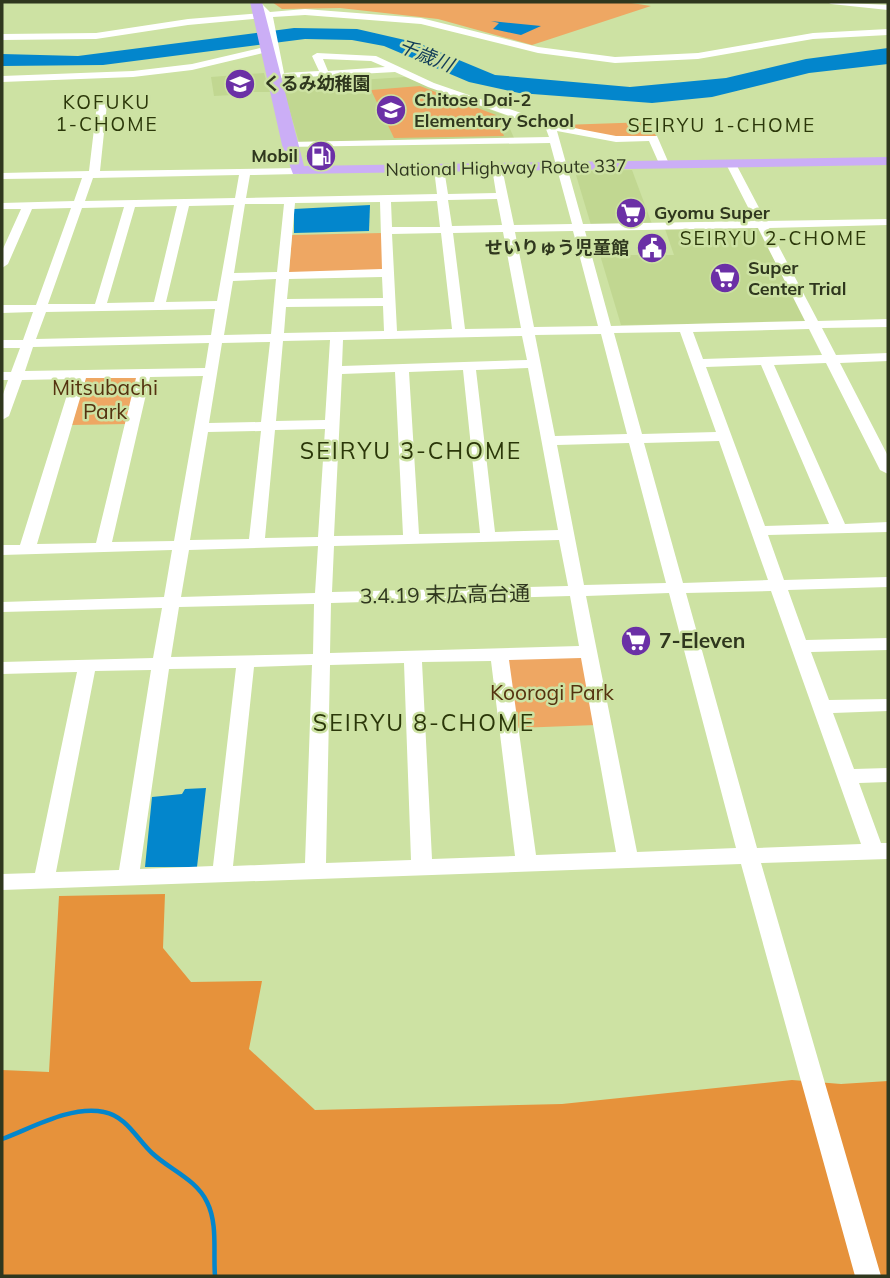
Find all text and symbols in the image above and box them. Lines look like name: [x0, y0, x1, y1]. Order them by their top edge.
water label: 千歳川: [395, 33, 459, 78]
school or university icon: くるみ幼稚園: [223, 67, 257, 101]
place label: くるみ幼稚園: [263, 72, 371, 95]
place label: Chitose Dai-2 Elementary School: [414, 88, 574, 132]
district label: KOFUKU 1-CHOME: [55, 90, 159, 136]
school or university icon: Chitose Dai-2 Elementary School: [374, 93, 408, 127]
district label: SEIRYU 1-CHOME: [628, 113, 816, 137]
fuel station icon: Mobil: [304, 139, 338, 173]
place label: Mobil: [251, 144, 298, 167]
street label: National Highway Route 337: [385, 154, 627, 181]
supermarket icon: Gyomu Super: [614, 196, 648, 230]
place label: Gyomu Super: [654, 201, 771, 224]
district label: SEIRYU 2-CHOME: [680, 226, 868, 250]
public building icon: せいりゅう児童館: [635, 231, 669, 265]
place label: せいりゅう児童館: [485, 236, 629, 259]
place label: Super Center Trial: [748, 256, 846, 300]
supermarket icon: Super Center Trial: [708, 261, 742, 295]
park label: Mitsubachi Park: [52, 374, 158, 424]
district label: SEIRYU 3-CHOME: [300, 436, 522, 465]
street label: 3.4.19 末広高台通: [360, 580, 530, 608]
supermarket icon: 7-Eleven: [619, 624, 653, 658]
place label: 7-Eleven: [659, 627, 746, 653]
park label: Koorogi Park: [490, 679, 614, 705]
district label: SEIRYU 8-CHOME: [313, 708, 535, 737]

